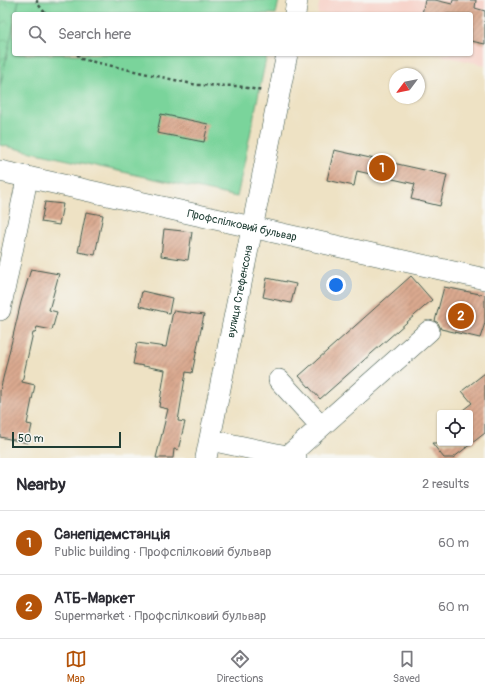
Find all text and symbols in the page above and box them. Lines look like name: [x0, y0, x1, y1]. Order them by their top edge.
search box: [12, 12, 473, 56]
icon: search: [26, 23, 48, 45]
text: Search here: [58, 25, 131, 44]
north arrow: [389, 68, 425, 104]
pin: 1: [369, 153, 395, 183]
street label: Профспілковий бульвар: [186, 207, 298, 244]
street label: вулиця Стефенсона: [224, 244, 256, 339]
your location: [326, 275, 346, 295]
pin: 2: [448, 301, 474, 331]
map controls: [437, 410, 473, 446]
button: locate: [437, 410, 473, 446]
scale bar: [12, 430, 121, 449]
text: 50 m: [18, 432, 44, 445]
text: Nearby: [16, 474, 65, 495]
text: 2 results: [422, 476, 469, 492]
text: Санепідемстанція: [54, 525, 170, 544]
text: 1: [26, 535, 32, 551]
text: 60 m: [438, 535, 469, 551]
text: Public building · Профспілковий бульвар: [54, 544, 271, 560]
text: АТБ-Маркет: [54, 589, 135, 608]
text: 2: [25, 599, 33, 615]
text: 60 m: [438, 599, 469, 615]
text: Supermarket · Профспілковий бульвар: [54, 608, 266, 624]
tab: Map: [65, 648, 87, 685]
tab: Directions: [217, 648, 263, 685]
tab: Saved: [393, 648, 420, 685]

